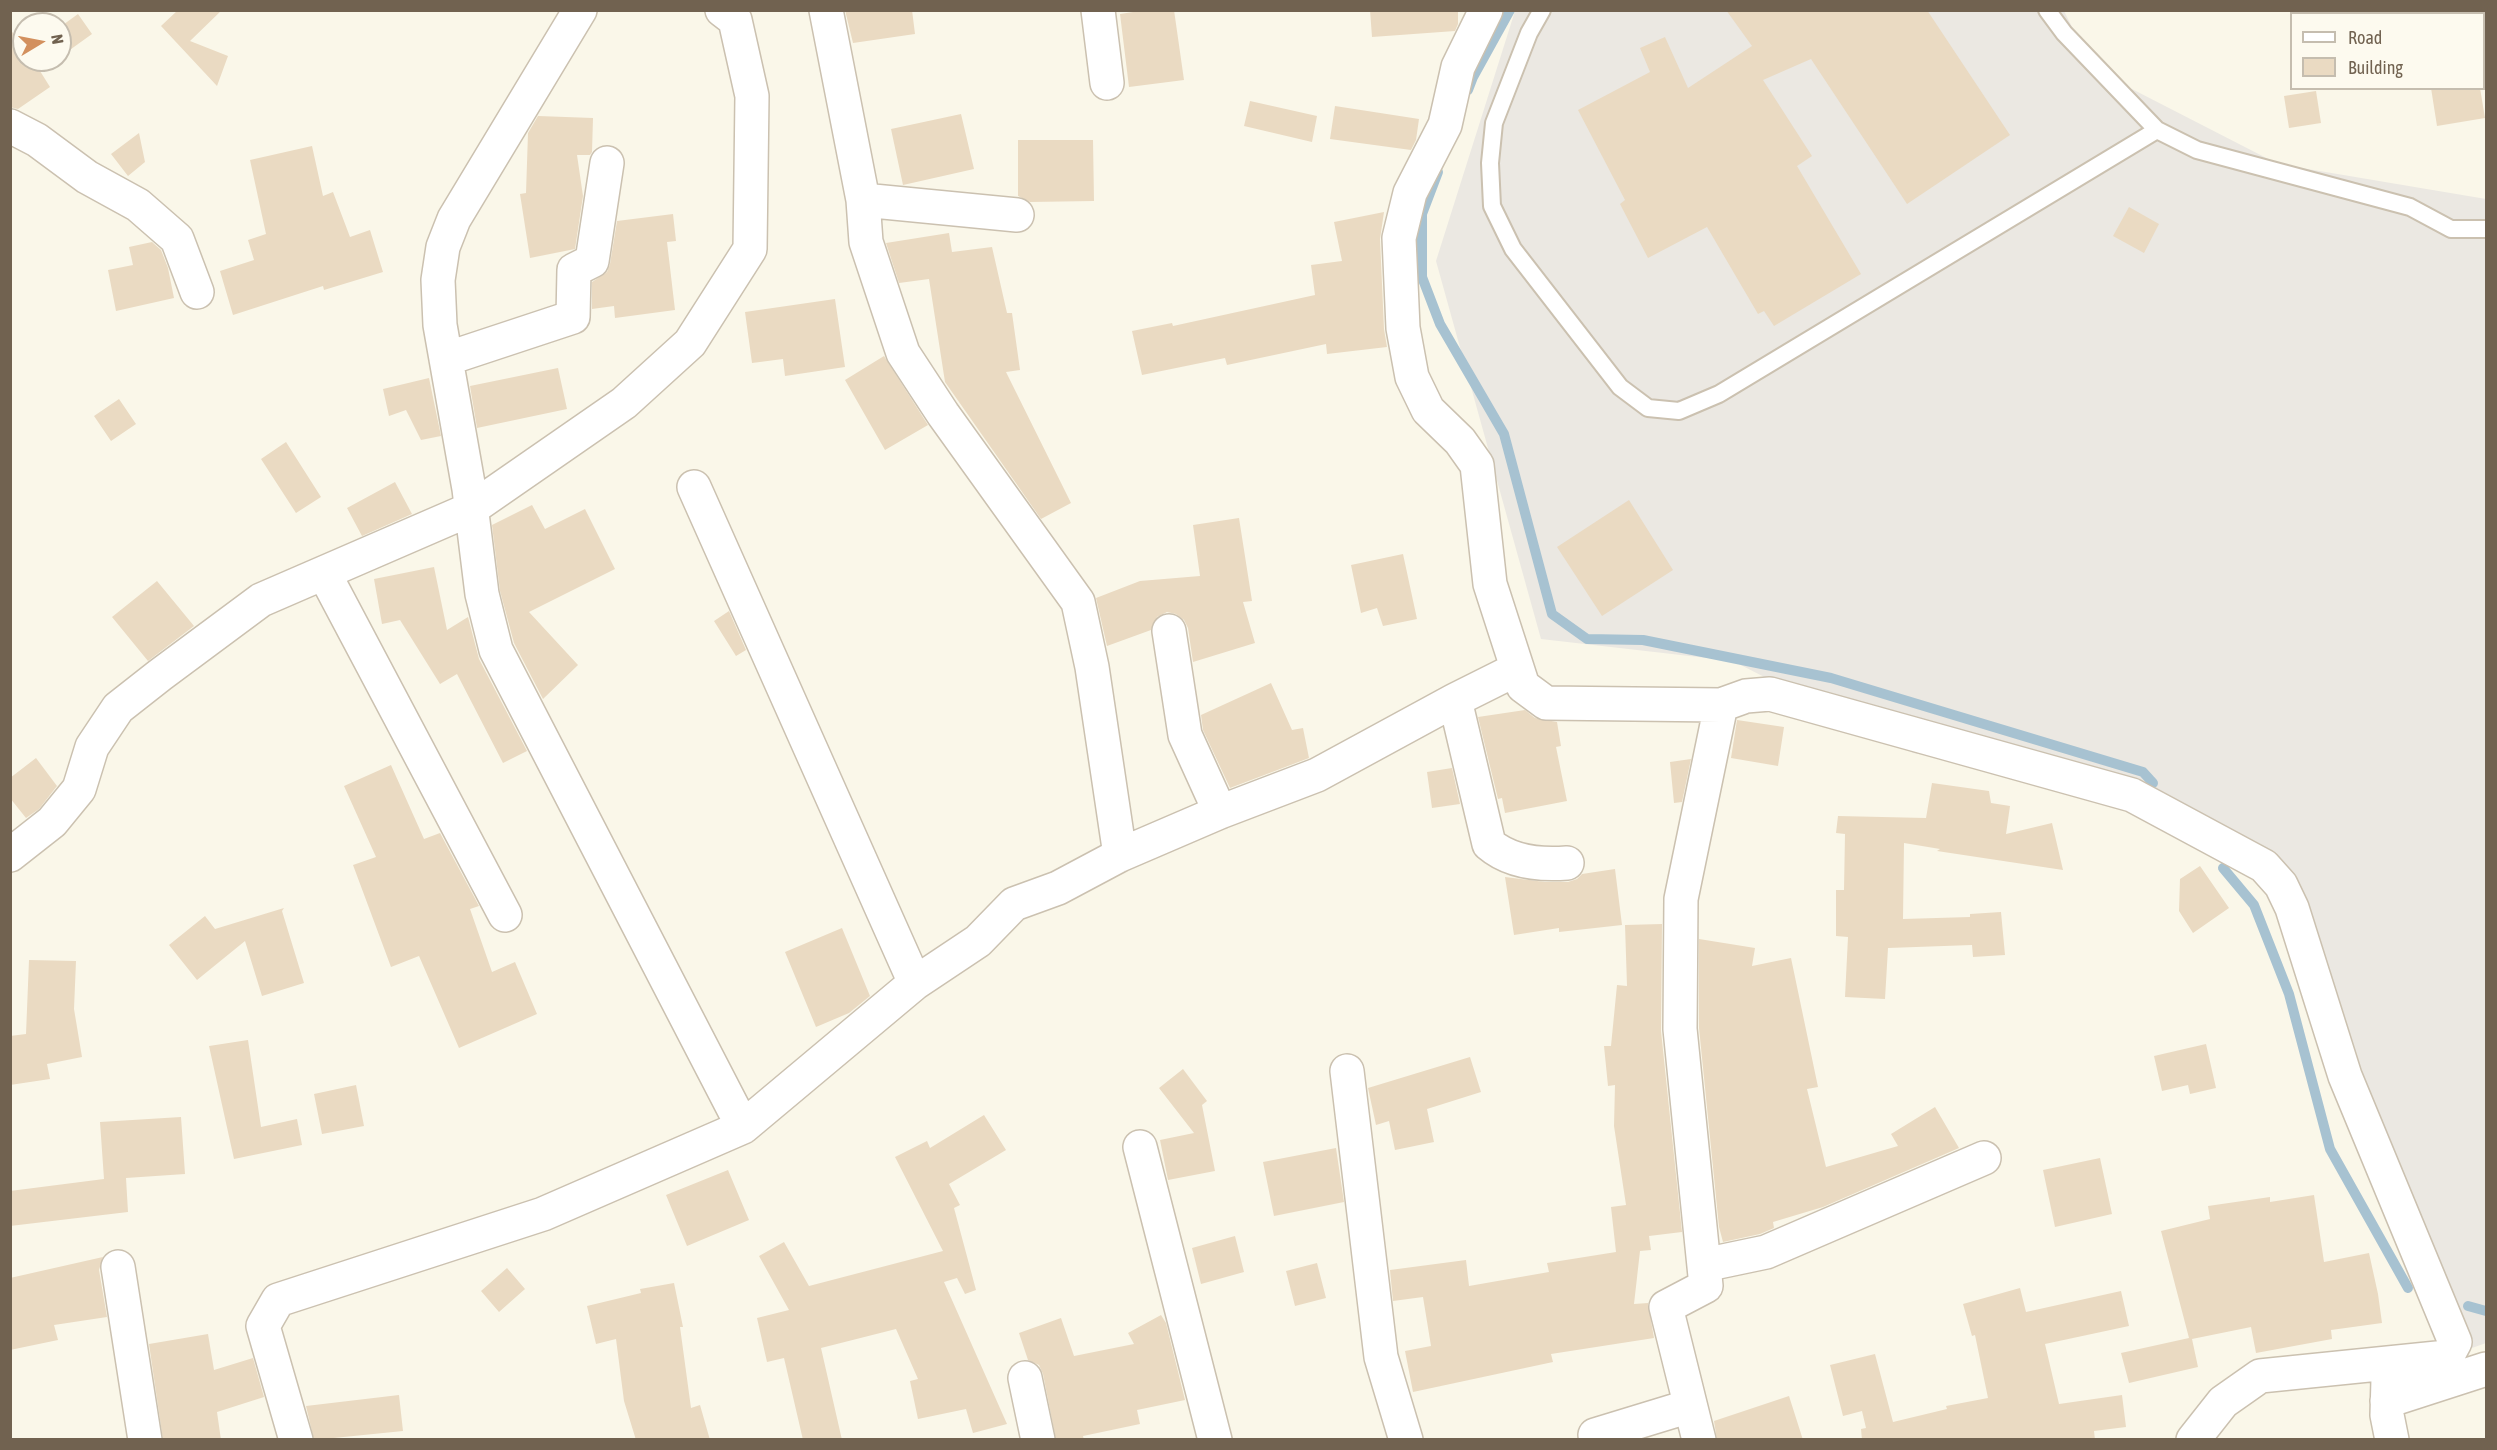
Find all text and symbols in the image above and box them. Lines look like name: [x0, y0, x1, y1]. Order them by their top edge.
north arrow: [12, 12, 72, 72]
legend: [2290, 12, 2485, 90]
text: Road: [2348, 27, 2382, 48]
text: N: [48, 33, 67, 45]
text: Building: [2348, 57, 2403, 78]

